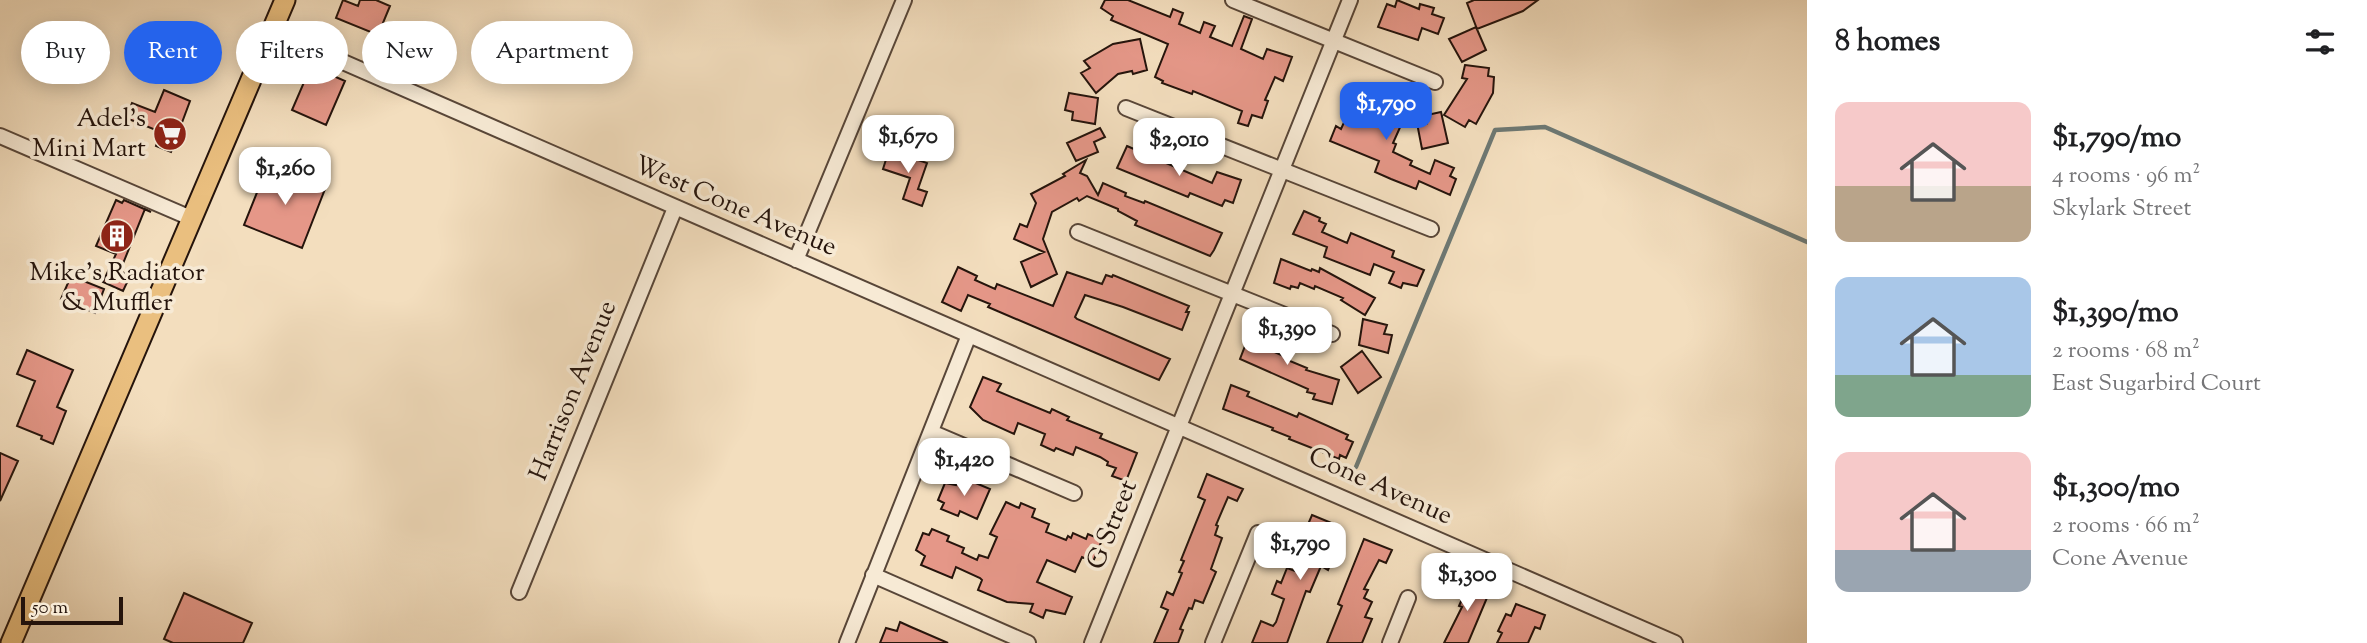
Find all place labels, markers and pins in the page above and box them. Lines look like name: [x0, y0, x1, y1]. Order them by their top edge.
pin: $1,790: [1329, 82, 1443, 142]
place label: Adel's Mini Mart: [32, 101, 146, 168]
supermarket icon: Adel's Mini Mart: [151, 115, 189, 153]
pin: $1,670: [851, 116, 965, 175]
pin: $2,010: [1122, 118, 1236, 178]
pin: $1,260: [228, 148, 342, 207]
building icon: Mike's Radiator & Muffler: [98, 217, 136, 255]
place label: Mike's Radiator & Muffler: [29, 255, 205, 322]
pin: $1,390: [1230, 308, 1344, 367]
pin: $1,420: [907, 438, 1021, 498]
pin: $1,790: [1243, 522, 1357, 582]
pin: $1,300: [1410, 554, 1524, 613]

